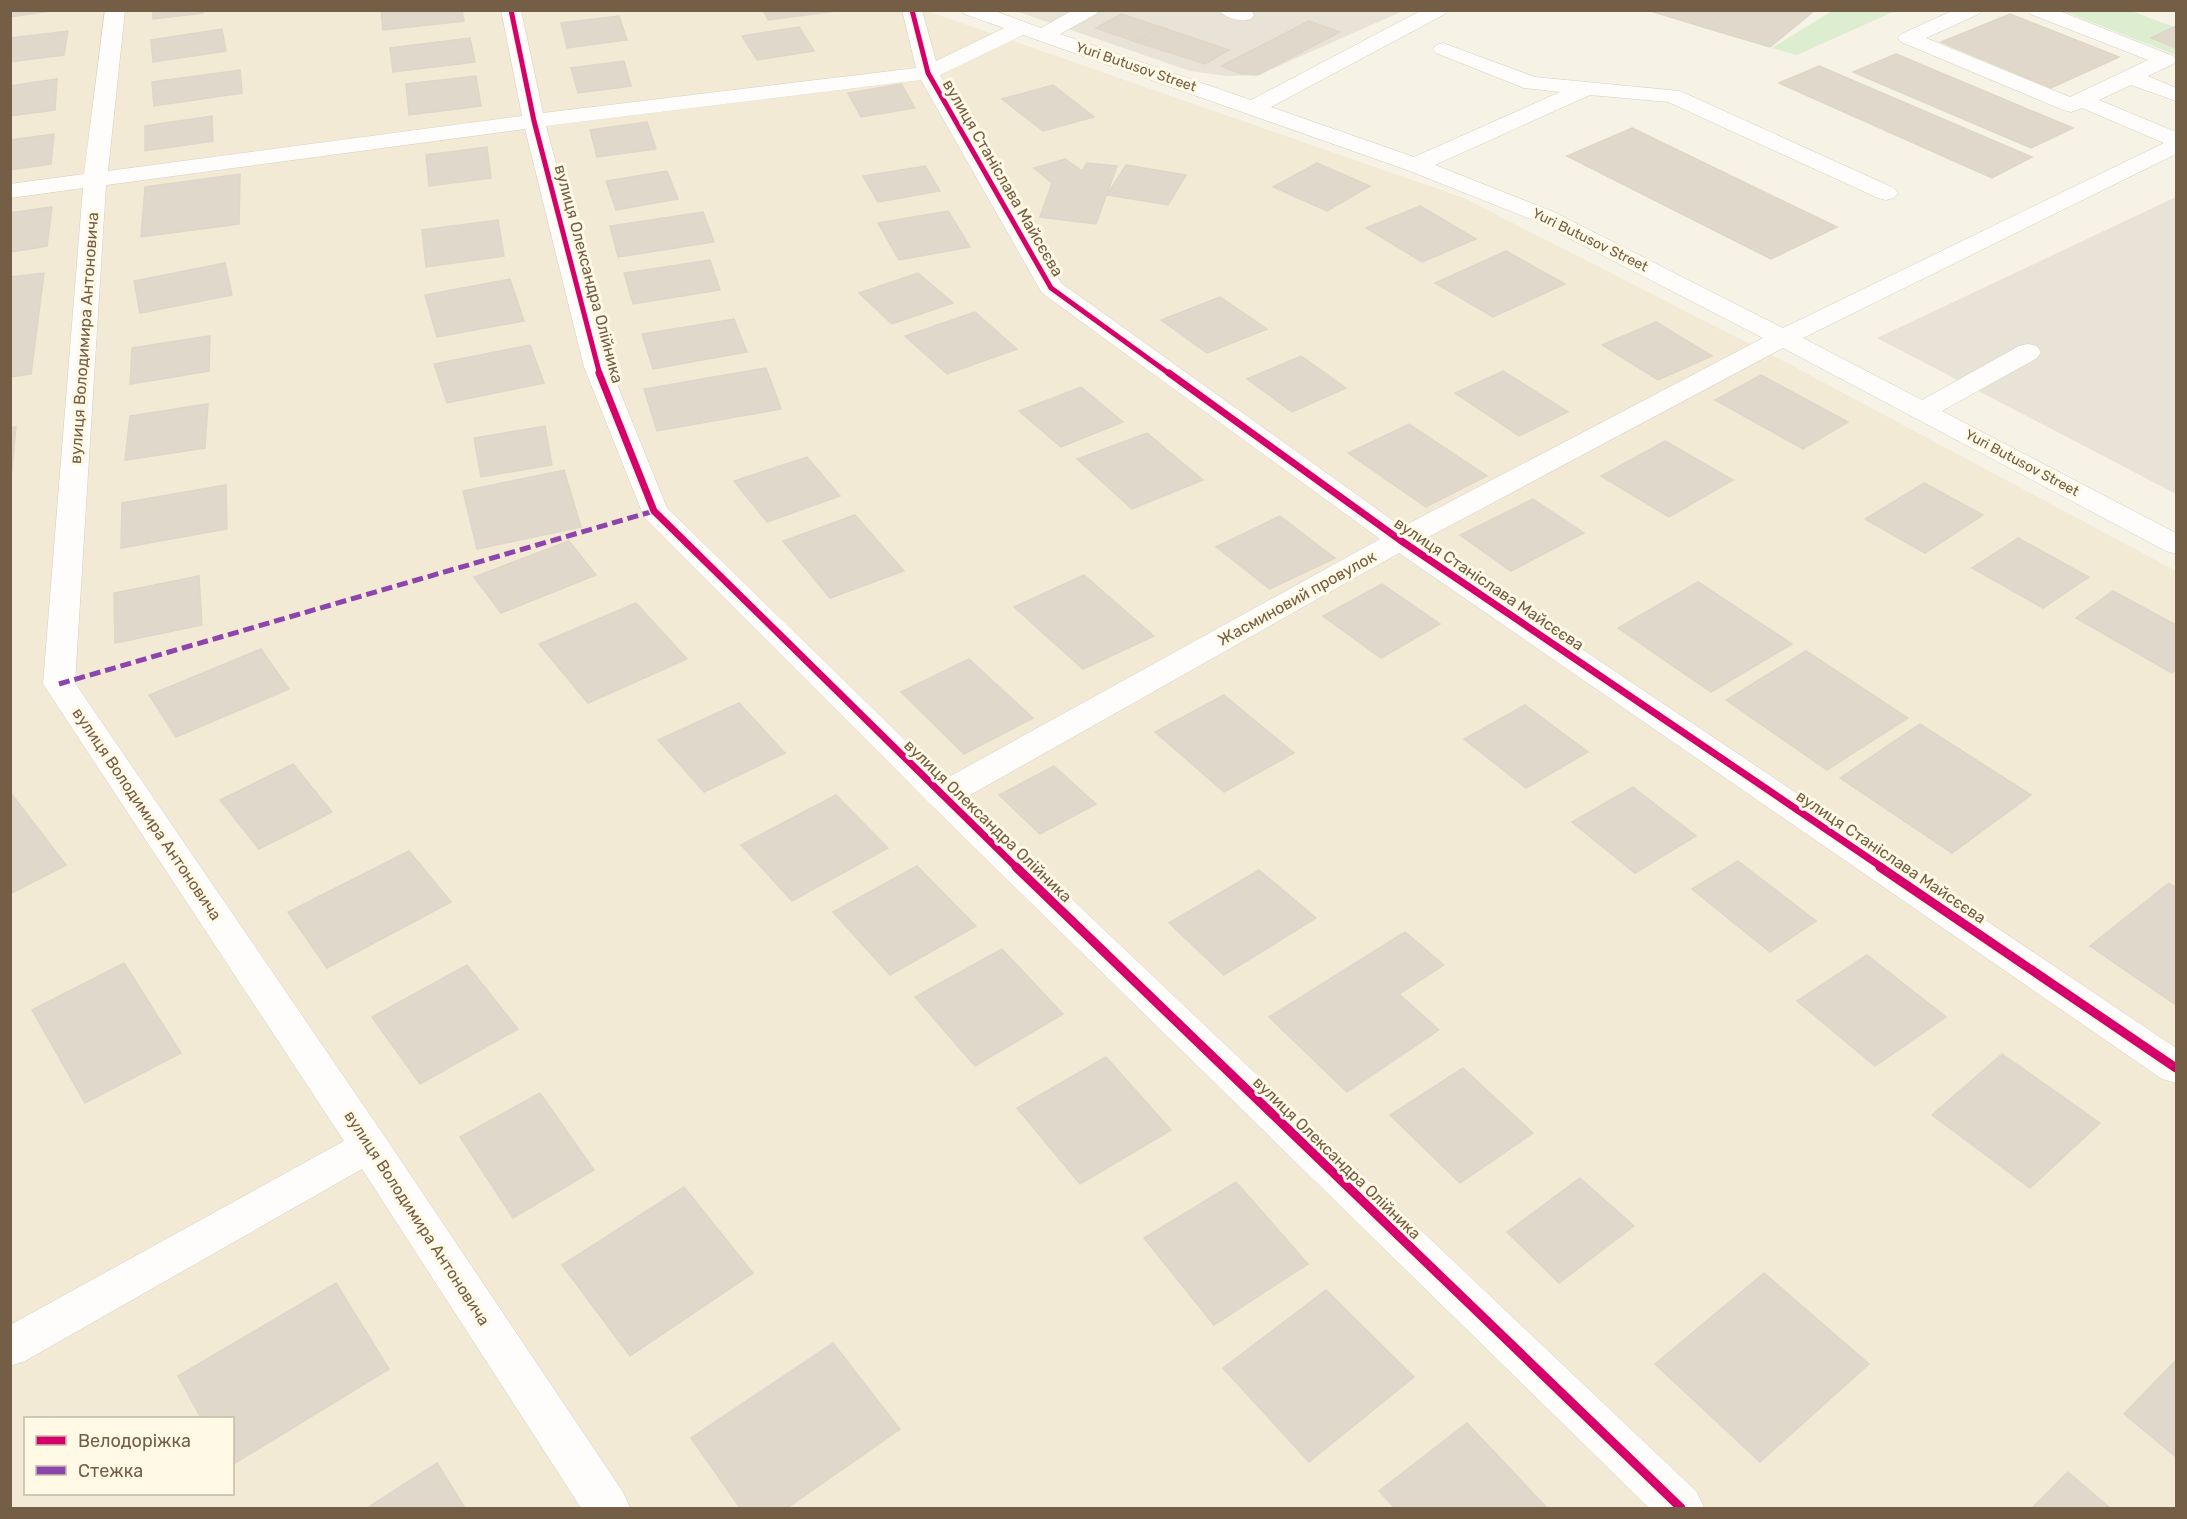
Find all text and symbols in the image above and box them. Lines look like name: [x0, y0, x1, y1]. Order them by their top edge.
street label: Yuri Butusov Street: [1073, 38, 1199, 96]
street label: вулиця Станіслава Майсєєва: [939, 76, 1067, 280]
street label: вулиця Олександра Олійника: [551, 163, 627, 385]
street label: Yuri Butusov Street: [1529, 205, 1651, 276]
street label: вулиця Володимира Антоновича: [66, 211, 102, 465]
street label: Yuri Butusov Street: [1962, 426, 2082, 500]
street label: вулиця Станіслава Майсєєва: [1391, 513, 1587, 655]
street label: Жасминовий провулок: [1215, 546, 1380, 649]
street label: вулиця Володимира Антоновича: [69, 704, 225, 924]
street label: вулиця Олександра Олійника: [900, 736, 1076, 906]
street label: вулиця Станіслава Майсєєва: [1793, 786, 1989, 928]
street label: вулиця Олександра Олійника: [1249, 1073, 1425, 1243]
street label: вулиця Володимира Антоновича: [340, 1107, 494, 1329]
legend: [24, 1417, 234, 1495]
text: Велодоріжка: [78, 1430, 191, 1452]
text: Стежка: [78, 1460, 143, 1482]

